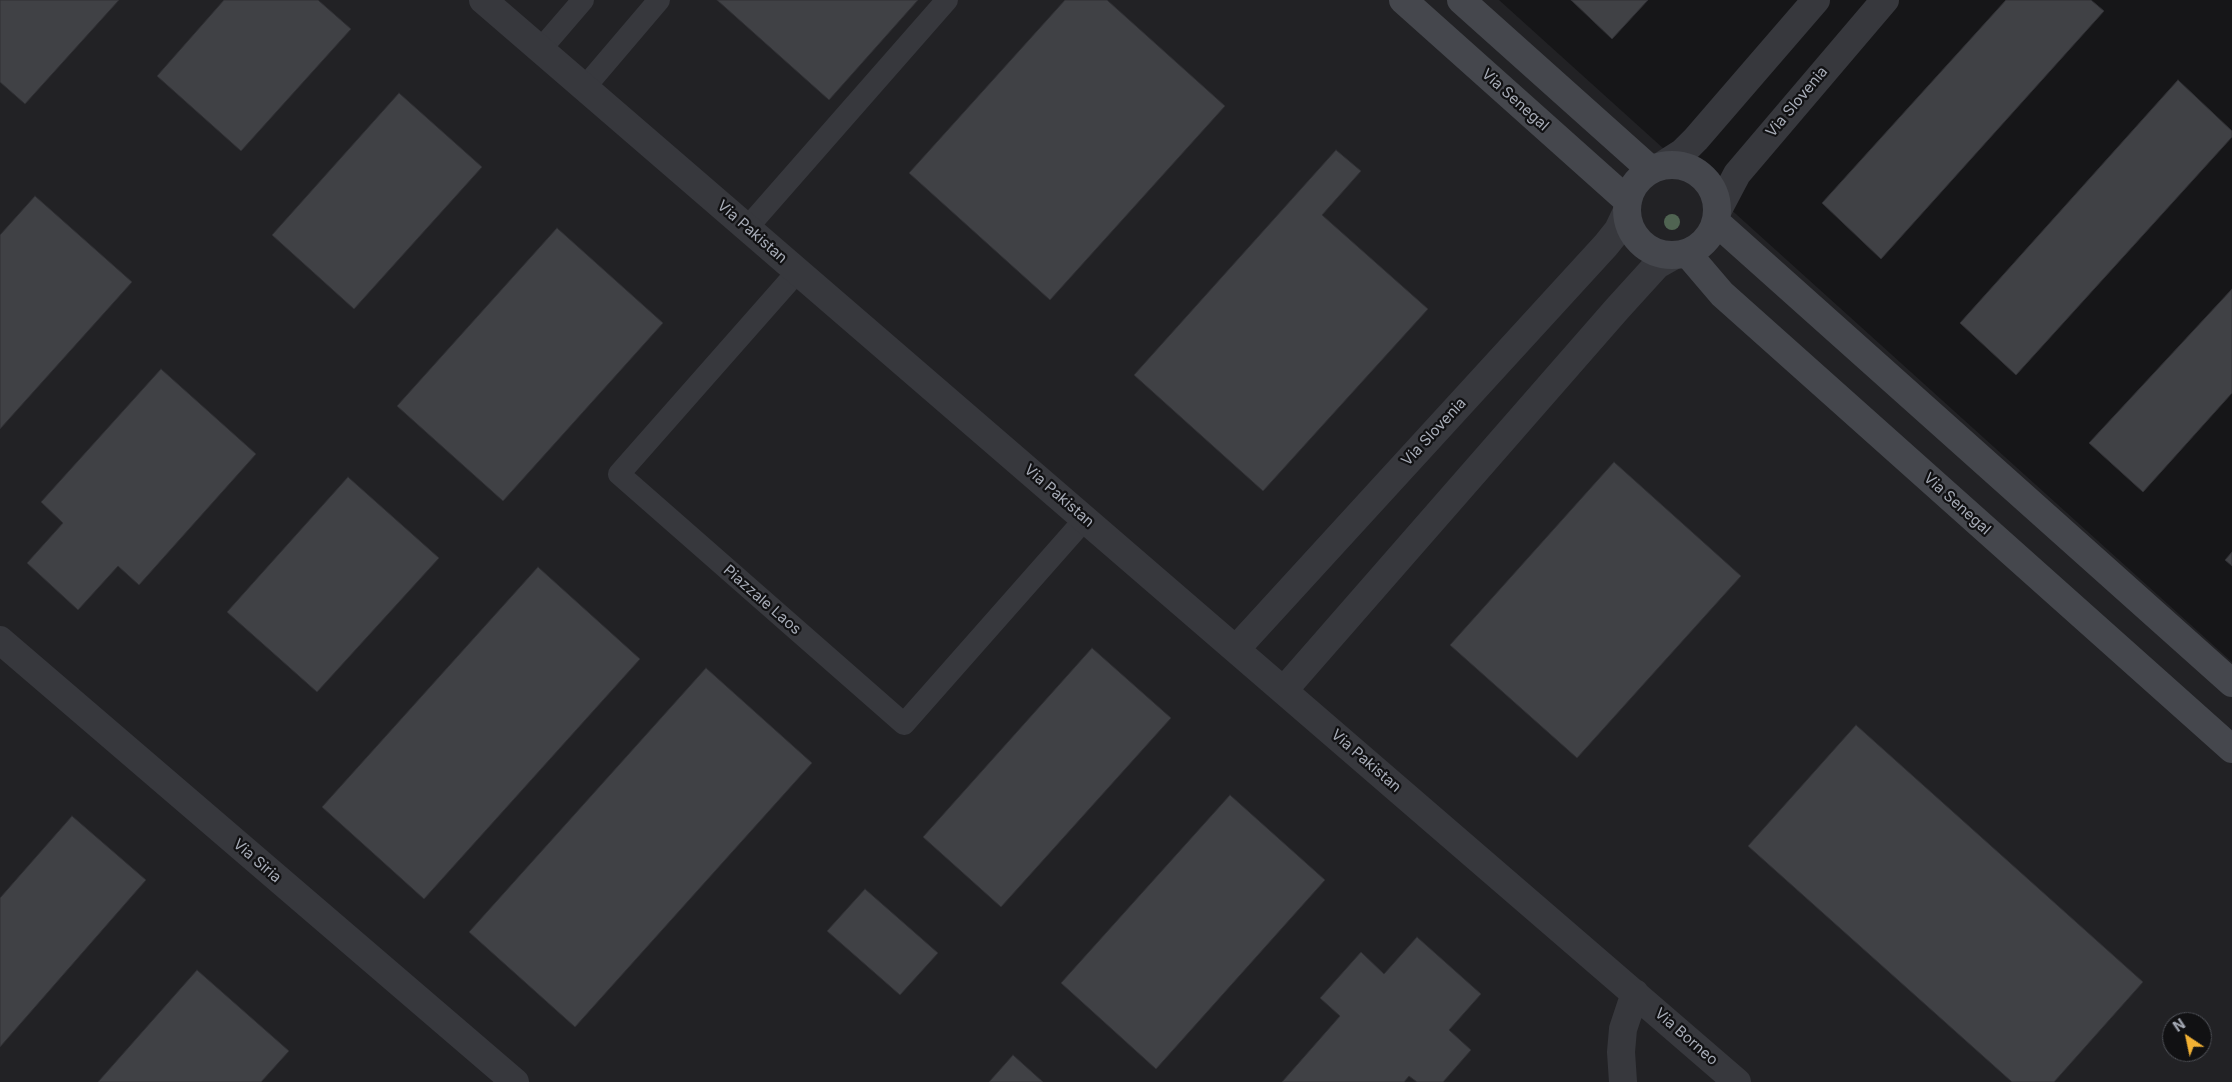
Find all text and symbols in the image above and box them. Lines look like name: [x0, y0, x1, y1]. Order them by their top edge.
street label: Via Slovenia: [1762, 63, 1832, 141]
street label: Via Senegal: [1478, 65, 1552, 135]
street label: Via Pakistan: [713, 197, 791, 267]
street label: Via Slovenia: [1398, 394, 1470, 470]
street label: Via Pakistan: [1020, 461, 1098, 531]
street label: Via Senegal: [1920, 469, 1994, 539]
street label: Piazzale Laos: [719, 561, 805, 639]
street label: Via Pakistan: [1327, 726, 1405, 796]
street label: Via Siria: [229, 835, 285, 887]
street label: Via Borneo: [1651, 1005, 1721, 1069]
north arrow: [2162, 1012, 2212, 1062]
text: N: [2170, 1015, 2188, 1035]

